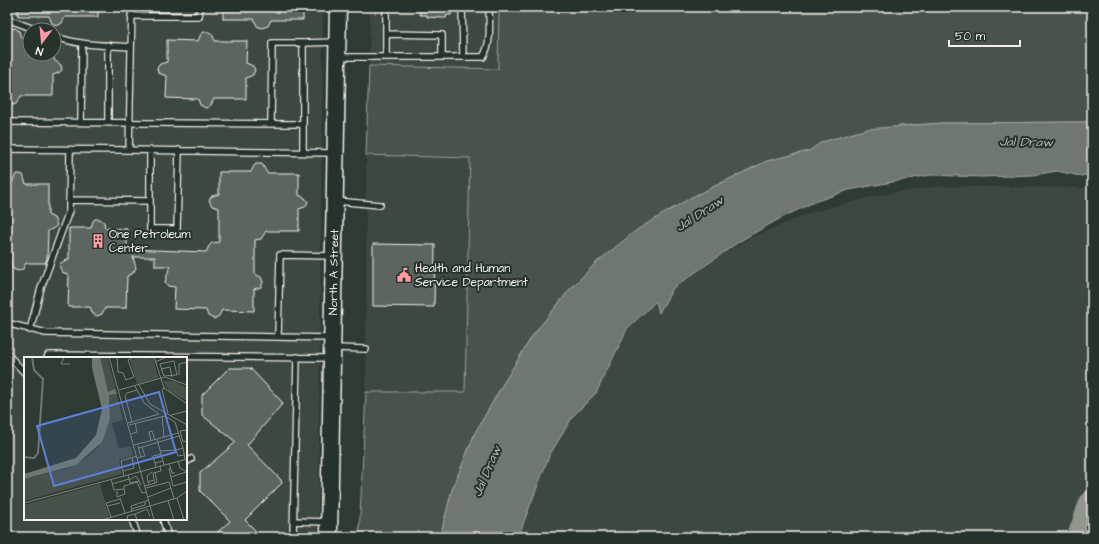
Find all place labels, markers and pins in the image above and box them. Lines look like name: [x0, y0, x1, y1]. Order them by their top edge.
place label: One Petroleum Center: [109, 226, 191, 257]
building icon: One Petroleum Center: [90, 233, 106, 249]
place label: Health and Human Service Department: [415, 260, 528, 291]
public building icon: Health and Human Service Department: [396, 267, 412, 283]

